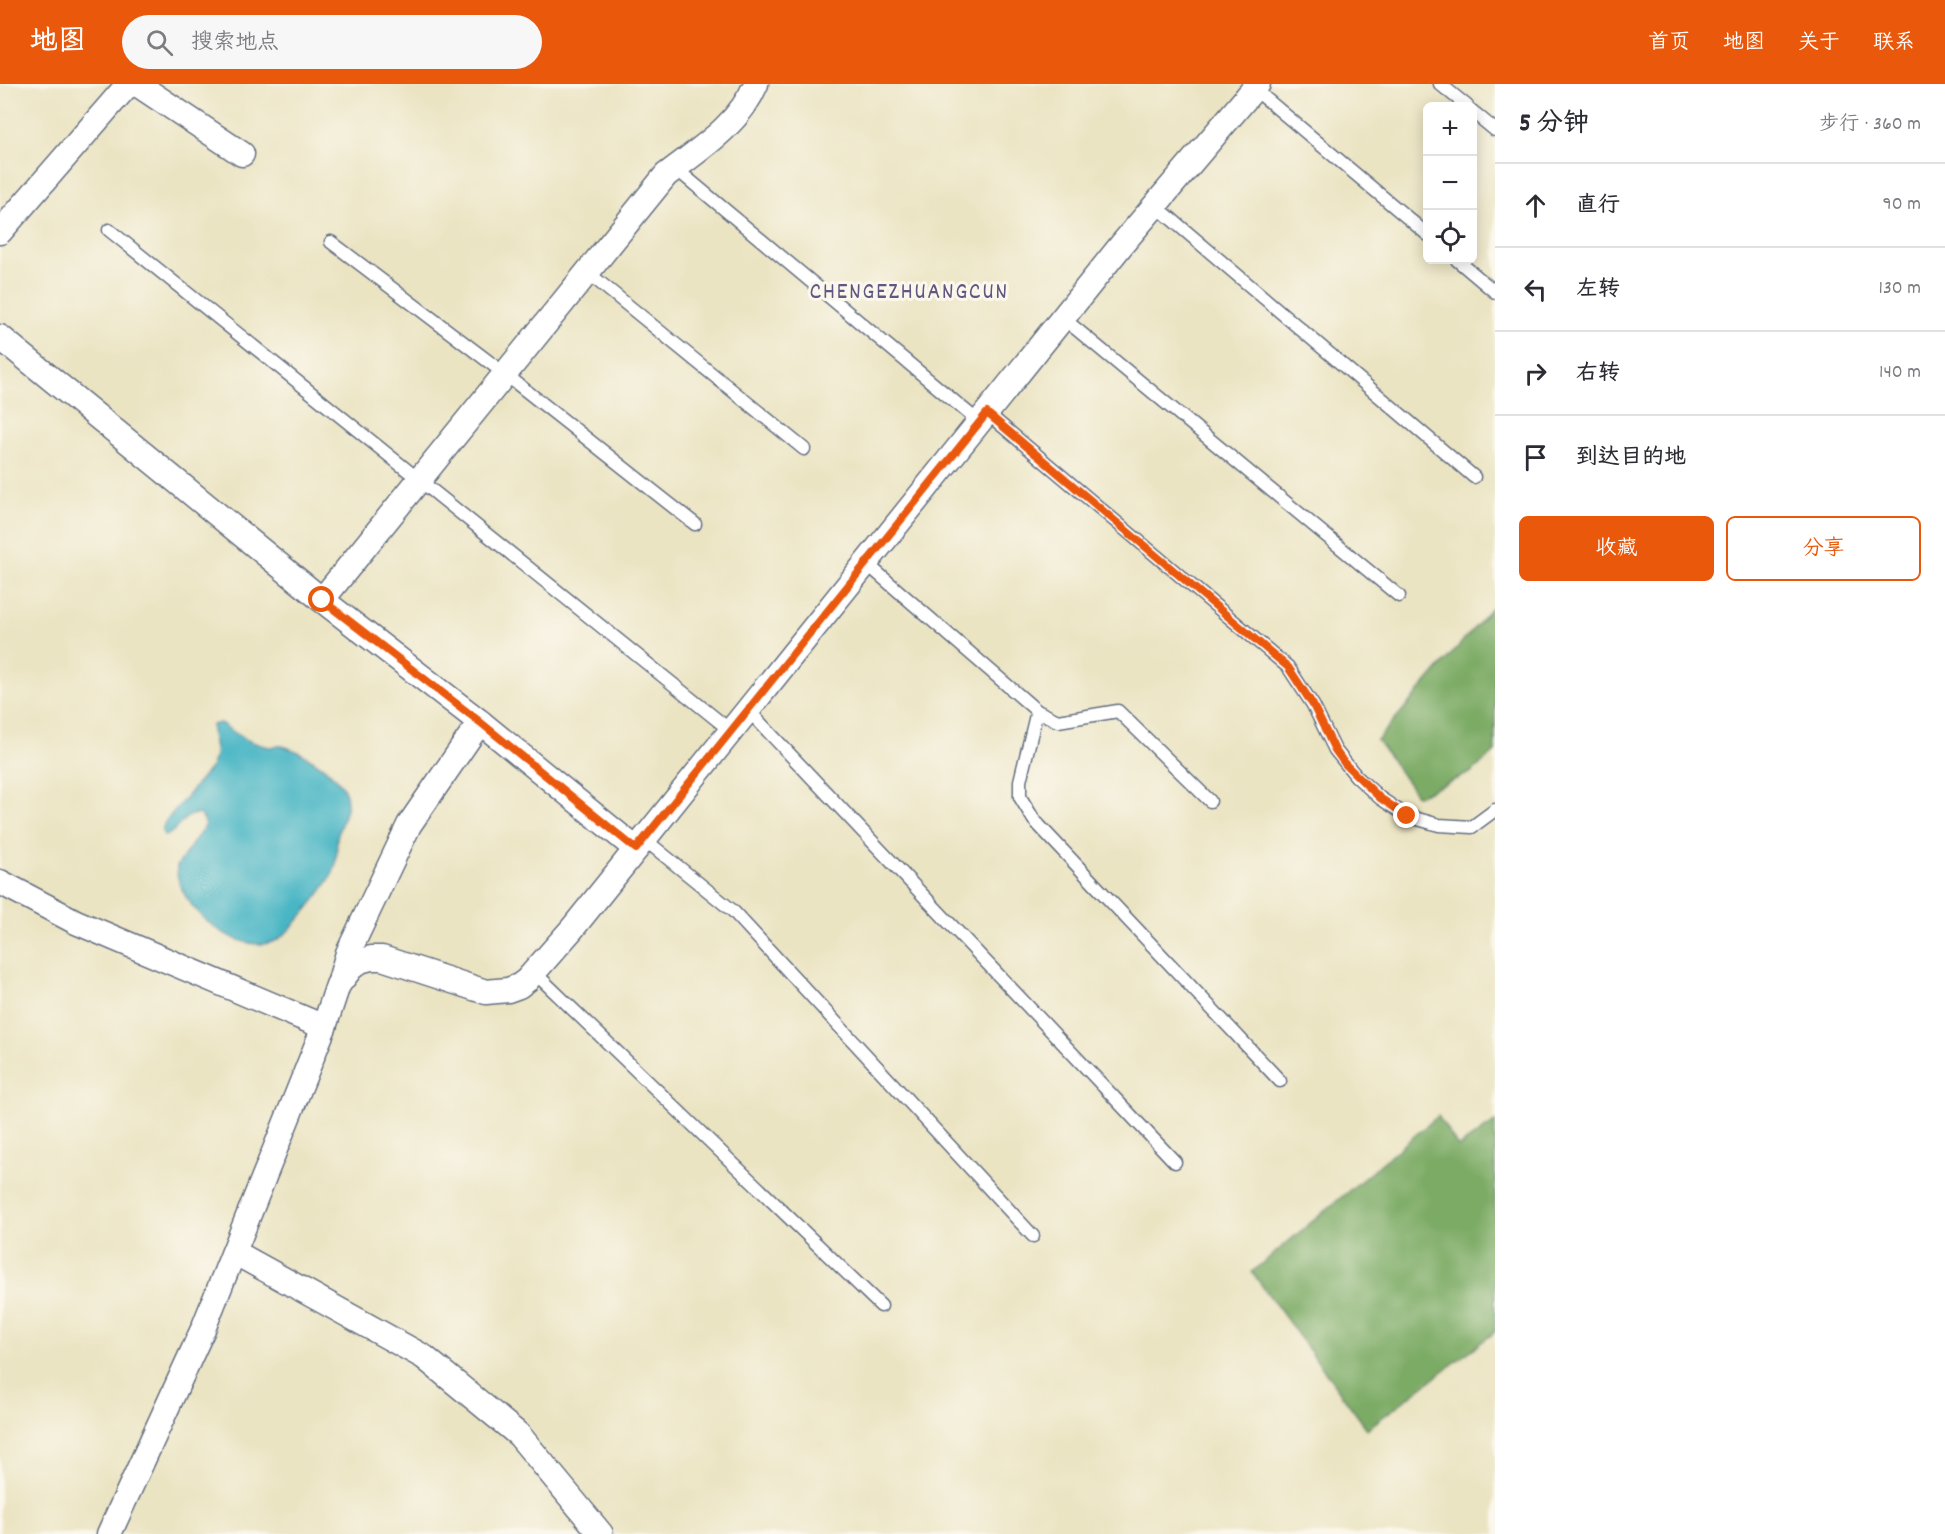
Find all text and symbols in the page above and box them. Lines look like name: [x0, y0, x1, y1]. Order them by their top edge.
search box: [122, 15, 542, 69]
text: 地图: [30, 24, 86, 64]
icon: search: [143, 26, 176, 59]
text: 搜索地点: [191, 28, 279, 59]
text: 首页: [1648, 29, 1690, 59]
text: 地图: [1723, 29, 1765, 59]
text: 关于: [1798, 29, 1840, 59]
text: 联系: [1873, 29, 1915, 59]
map controls: [1423, 102, 1477, 264]
button: +: [1423, 102, 1477, 156]
text: 5 分钟: [1519, 106, 1589, 143]
text: 步行 · 360 m: [1819, 111, 1921, 139]
button: −: [1423, 156, 1477, 210]
icon: ahead: [1519, 189, 1552, 222]
text: 直行: [1576, 191, 1620, 222]
text: 90 m: [1883, 191, 1921, 219]
button: locate: [1423, 210, 1477, 264]
icon: left: [1519, 273, 1552, 306]
text: 左转: [1576, 275, 1620, 306]
text: 130 m: [1879, 275, 1921, 303]
district label: CHENGEZHUANGCUN: [809, 276, 1009, 310]
icon: right: [1519, 357, 1552, 390]
text: 右转: [1576, 359, 1620, 390]
text: 140 m: [1879, 359, 1921, 387]
icon: arrive: [1519, 441, 1552, 474]
text: 到达目的地: [1576, 443, 1686, 474]
button: 收藏: [1519, 516, 1714, 581]
button: 分享: [1726, 516, 1921, 581]
route start: [308, 586, 334, 612]
route end: [1393, 802, 1419, 828]

